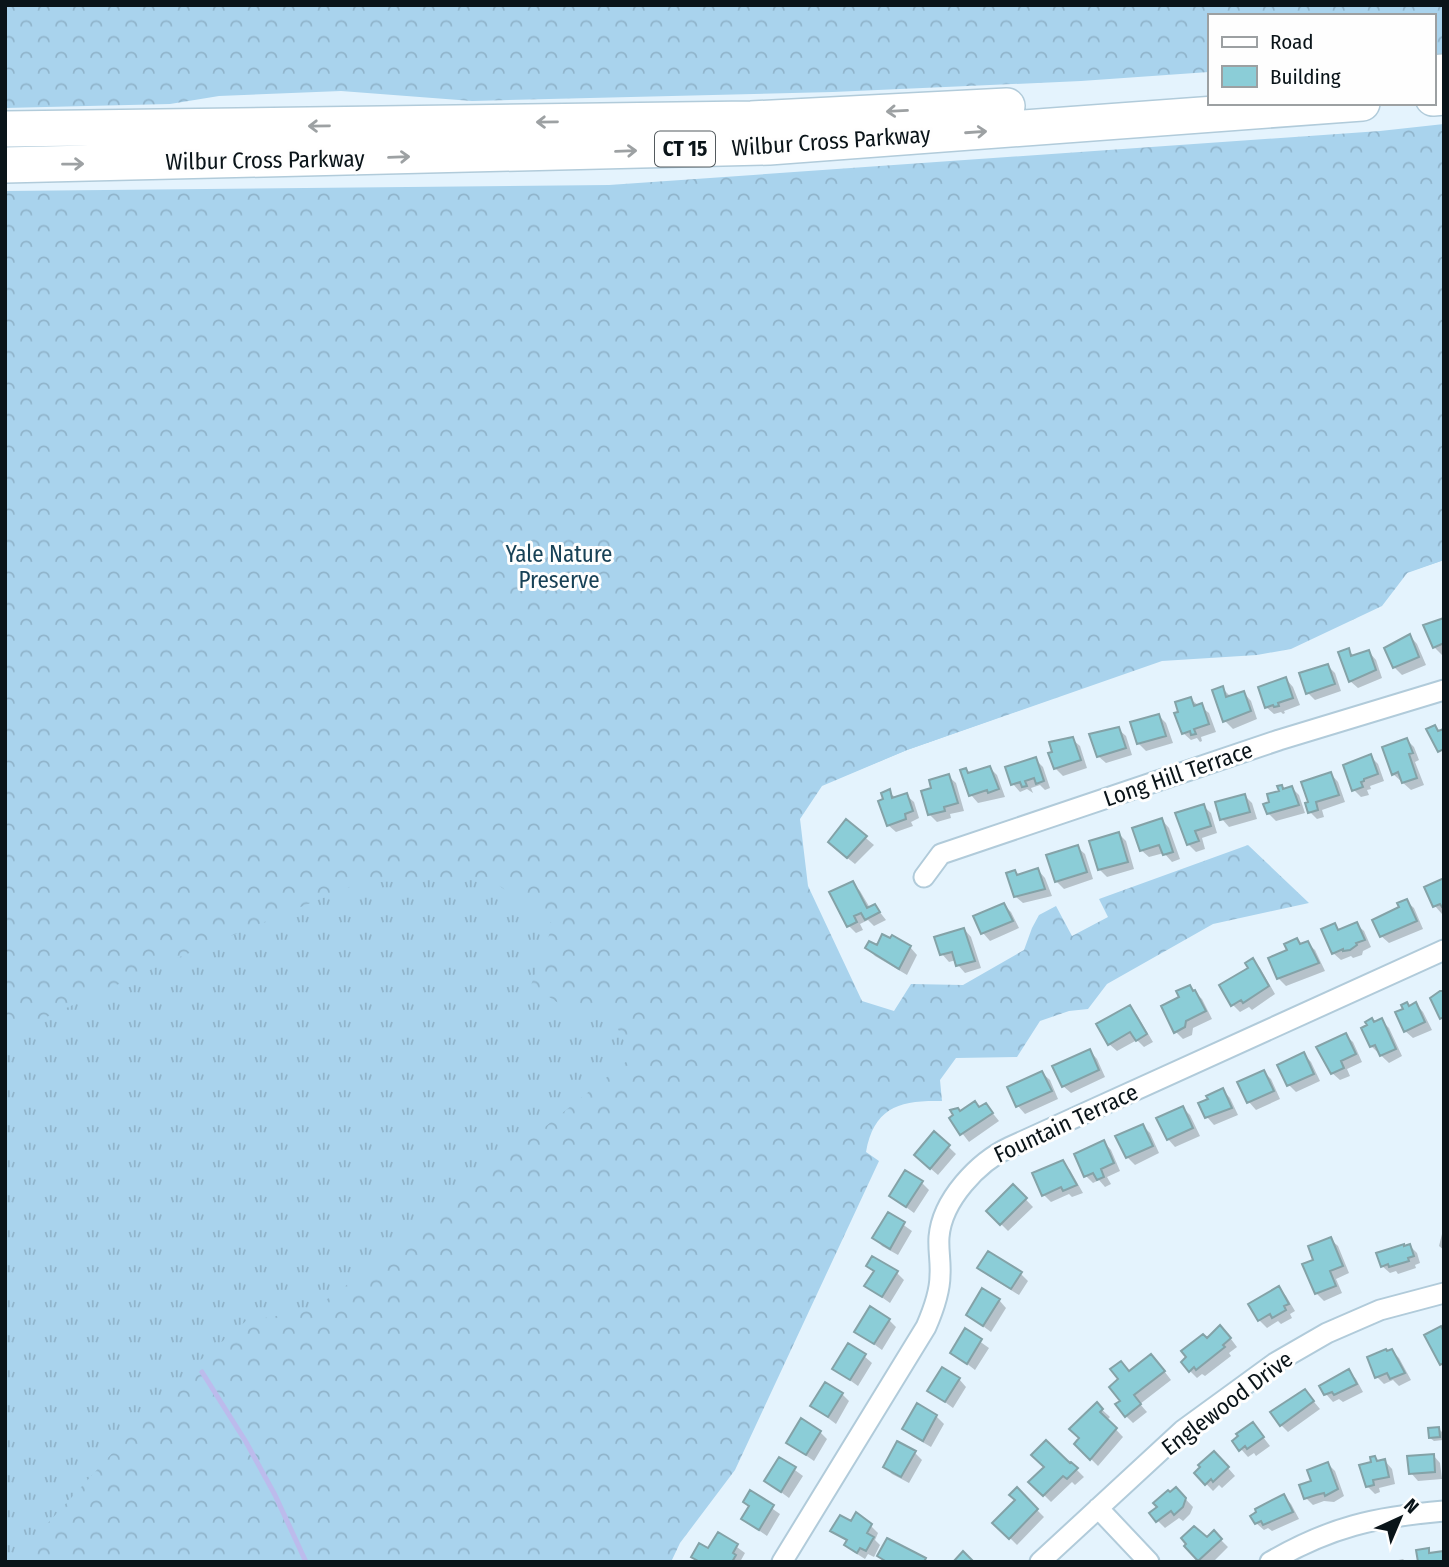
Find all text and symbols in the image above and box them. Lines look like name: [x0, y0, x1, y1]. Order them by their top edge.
legend: [1208, 14, 1435, 105]
text: Road: [1270, 29, 1314, 55]
text: Building: [1270, 64, 1341, 90]
one-way arrow: [885, 105, 908, 118]
one-way arrow: [536, 115, 559, 129]
one-way arrow: [308, 119, 331, 133]
street label: Wilbur Cross Parkway: [731, 120, 932, 162]
one-way arrow: [964, 125, 987, 138]
road number: CT 15: [655, 132, 715, 166]
street label: Wilbur Cross Parkway: [165, 144, 366, 176]
one-way arrow: [615, 144, 638, 157]
one-way arrow: [387, 150, 410, 163]
one-way arrow: [62, 157, 85, 171]
park label: Yale Nature Preserve: [506, 540, 612, 594]
street label: Long Hill Terrace: [1100, 735, 1256, 813]
street label: Fountain Terrace: [990, 1077, 1142, 1169]
street label: Englewood Drive: [1156, 1345, 1298, 1461]
north arrow: [1365, 1483, 1435, 1553]
text: N: [1399, 1494, 1424, 1518]

